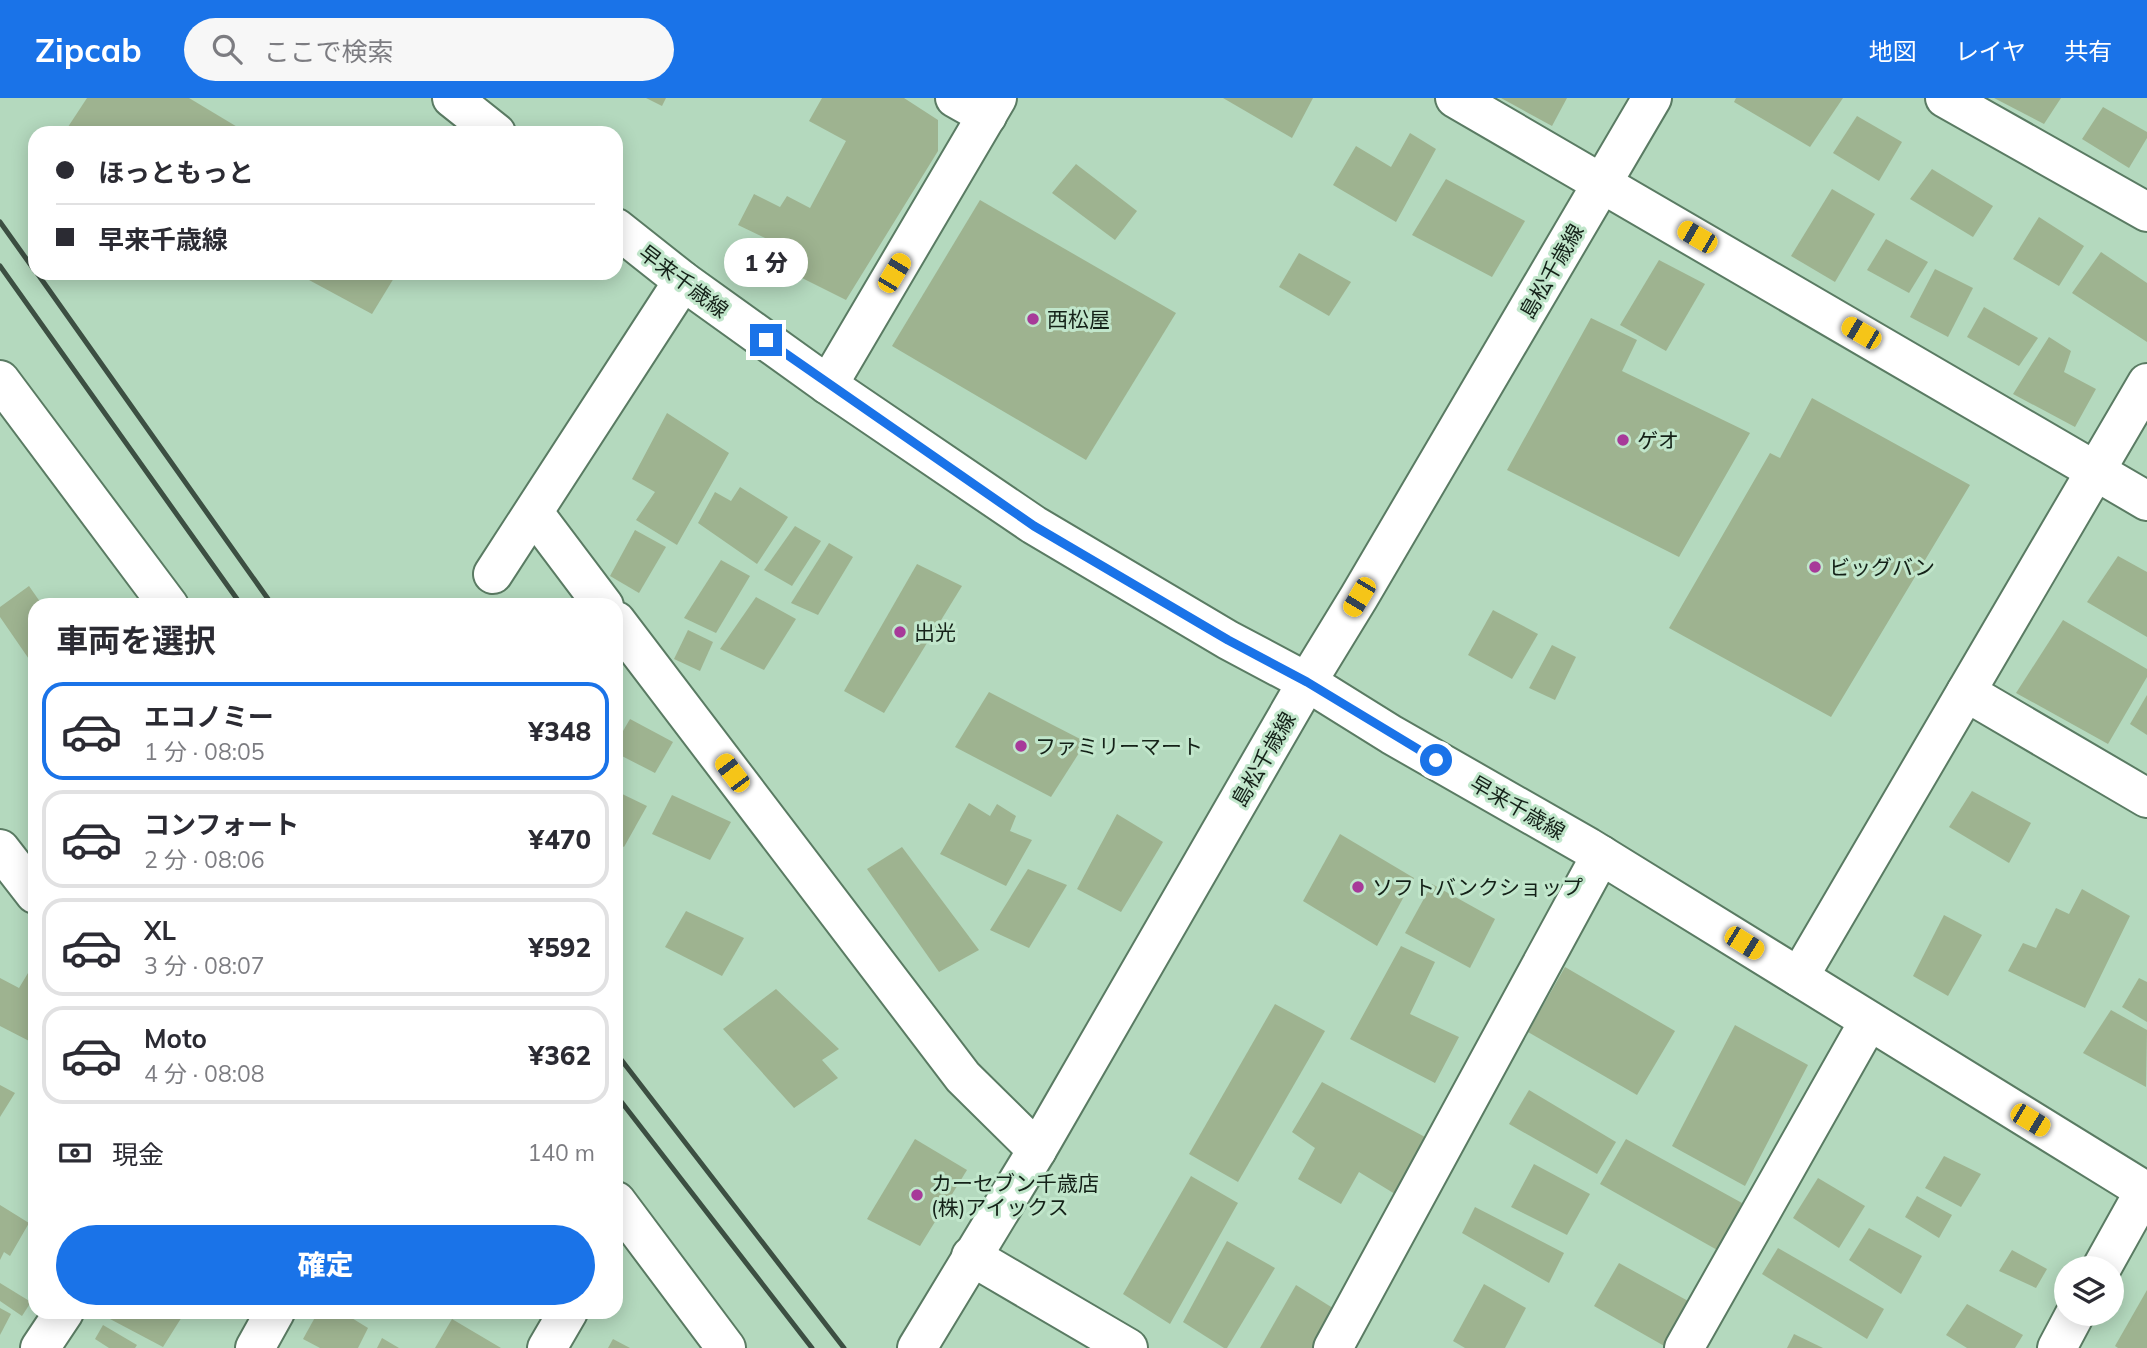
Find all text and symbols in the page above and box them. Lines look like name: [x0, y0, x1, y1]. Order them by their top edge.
search box: [184, 18, 674, 81]
text: Zipcab: [35, 29, 142, 70]
icon: search: [208, 30, 246, 68]
text: ここで検索: [264, 35, 394, 68]
text: 地図: [1869, 36, 1917, 66]
text: レイヤ: [1955, 36, 2026, 66]
text: 共有: [2064, 36, 2112, 66]
text: ほっともっと: [98, 156, 254, 189]
car: [1674, 217, 1721, 257]
street label: 島松千歳線: [1513, 219, 1589, 323]
text: 早来千歳線: [98, 223, 228, 256]
callout: 1 分: [724, 238, 808, 288]
street label: 早来千歳線: [634, 239, 734, 323]
text: 1 分: [744, 248, 788, 277]
car: [875, 250, 914, 296]
place label: 西松屋: [1047, 306, 1110, 332]
marker: 西松屋: [1025, 311, 1041, 327]
car: [1838, 313, 1885, 353]
route end: [750, 324, 782, 356]
place label: ゲオ: [1637, 427, 1679, 453]
marker: ゲオ: [1615, 432, 1631, 448]
place label: ビッグバン: [1829, 554, 1935, 580]
marker: ビッグバン: [1807, 559, 1823, 575]
car: [1340, 574, 1379, 620]
place label: 出光: [914, 619, 956, 645]
text: 車両を選択: [56, 620, 216, 660]
marker: 出光: [892, 624, 908, 640]
icon: car: [60, 700, 123, 763]
text: エコノミー: [144, 700, 274, 733]
street label: 島松千歳線: [1225, 707, 1301, 811]
text: ¥348: [529, 715, 591, 748]
place label: ファミリーマート: [1035, 733, 1203, 759]
text: 1 分 · 08:05: [144, 737, 265, 766]
marker: ファミリーマート: [1013, 738, 1029, 754]
route start: [1420, 744, 1452, 776]
car: [711, 750, 754, 796]
street label: 早来千歳線: [1466, 769, 1570, 845]
icon: car: [60, 808, 123, 871]
text: コンフォート: [144, 808, 299, 841]
text: ¥470: [529, 823, 591, 856]
text: 2 分 · 08:06: [144, 845, 265, 874]
place label: ソフトバンクショップ: [1372, 874, 1583, 900]
marker: ソフトバンクショップ: [1350, 879, 1366, 895]
text: XL: [144, 914, 176, 947]
icon: car: [60, 916, 123, 979]
car: [1721, 923, 1768, 963]
text: ¥592: [529, 931, 591, 964]
text: 3 分 · 08:07: [144, 951, 265, 980]
text: Moto: [144, 1022, 207, 1055]
icon: car: [60, 1024, 123, 1087]
text: ¥362: [529, 1039, 591, 1072]
text: 4 分 · 08:08: [144, 1059, 265, 1088]
car: [2007, 1100, 2054, 1140]
icon: cash: [56, 1134, 94, 1172]
text: 現金: [112, 1138, 164, 1171]
text: 140 m: [527, 1138, 595, 1167]
place label: カーセブン千歳店 (株)アイックス: [931, 1170, 1099, 1220]
marker: カーセブン千歳店 (株)アイックス: [909, 1187, 925, 1203]
button: 確定: [56, 1225, 595, 1305]
map controls: [2054, 1256, 2124, 1326]
button: layers: [2054, 1256, 2124, 1326]

